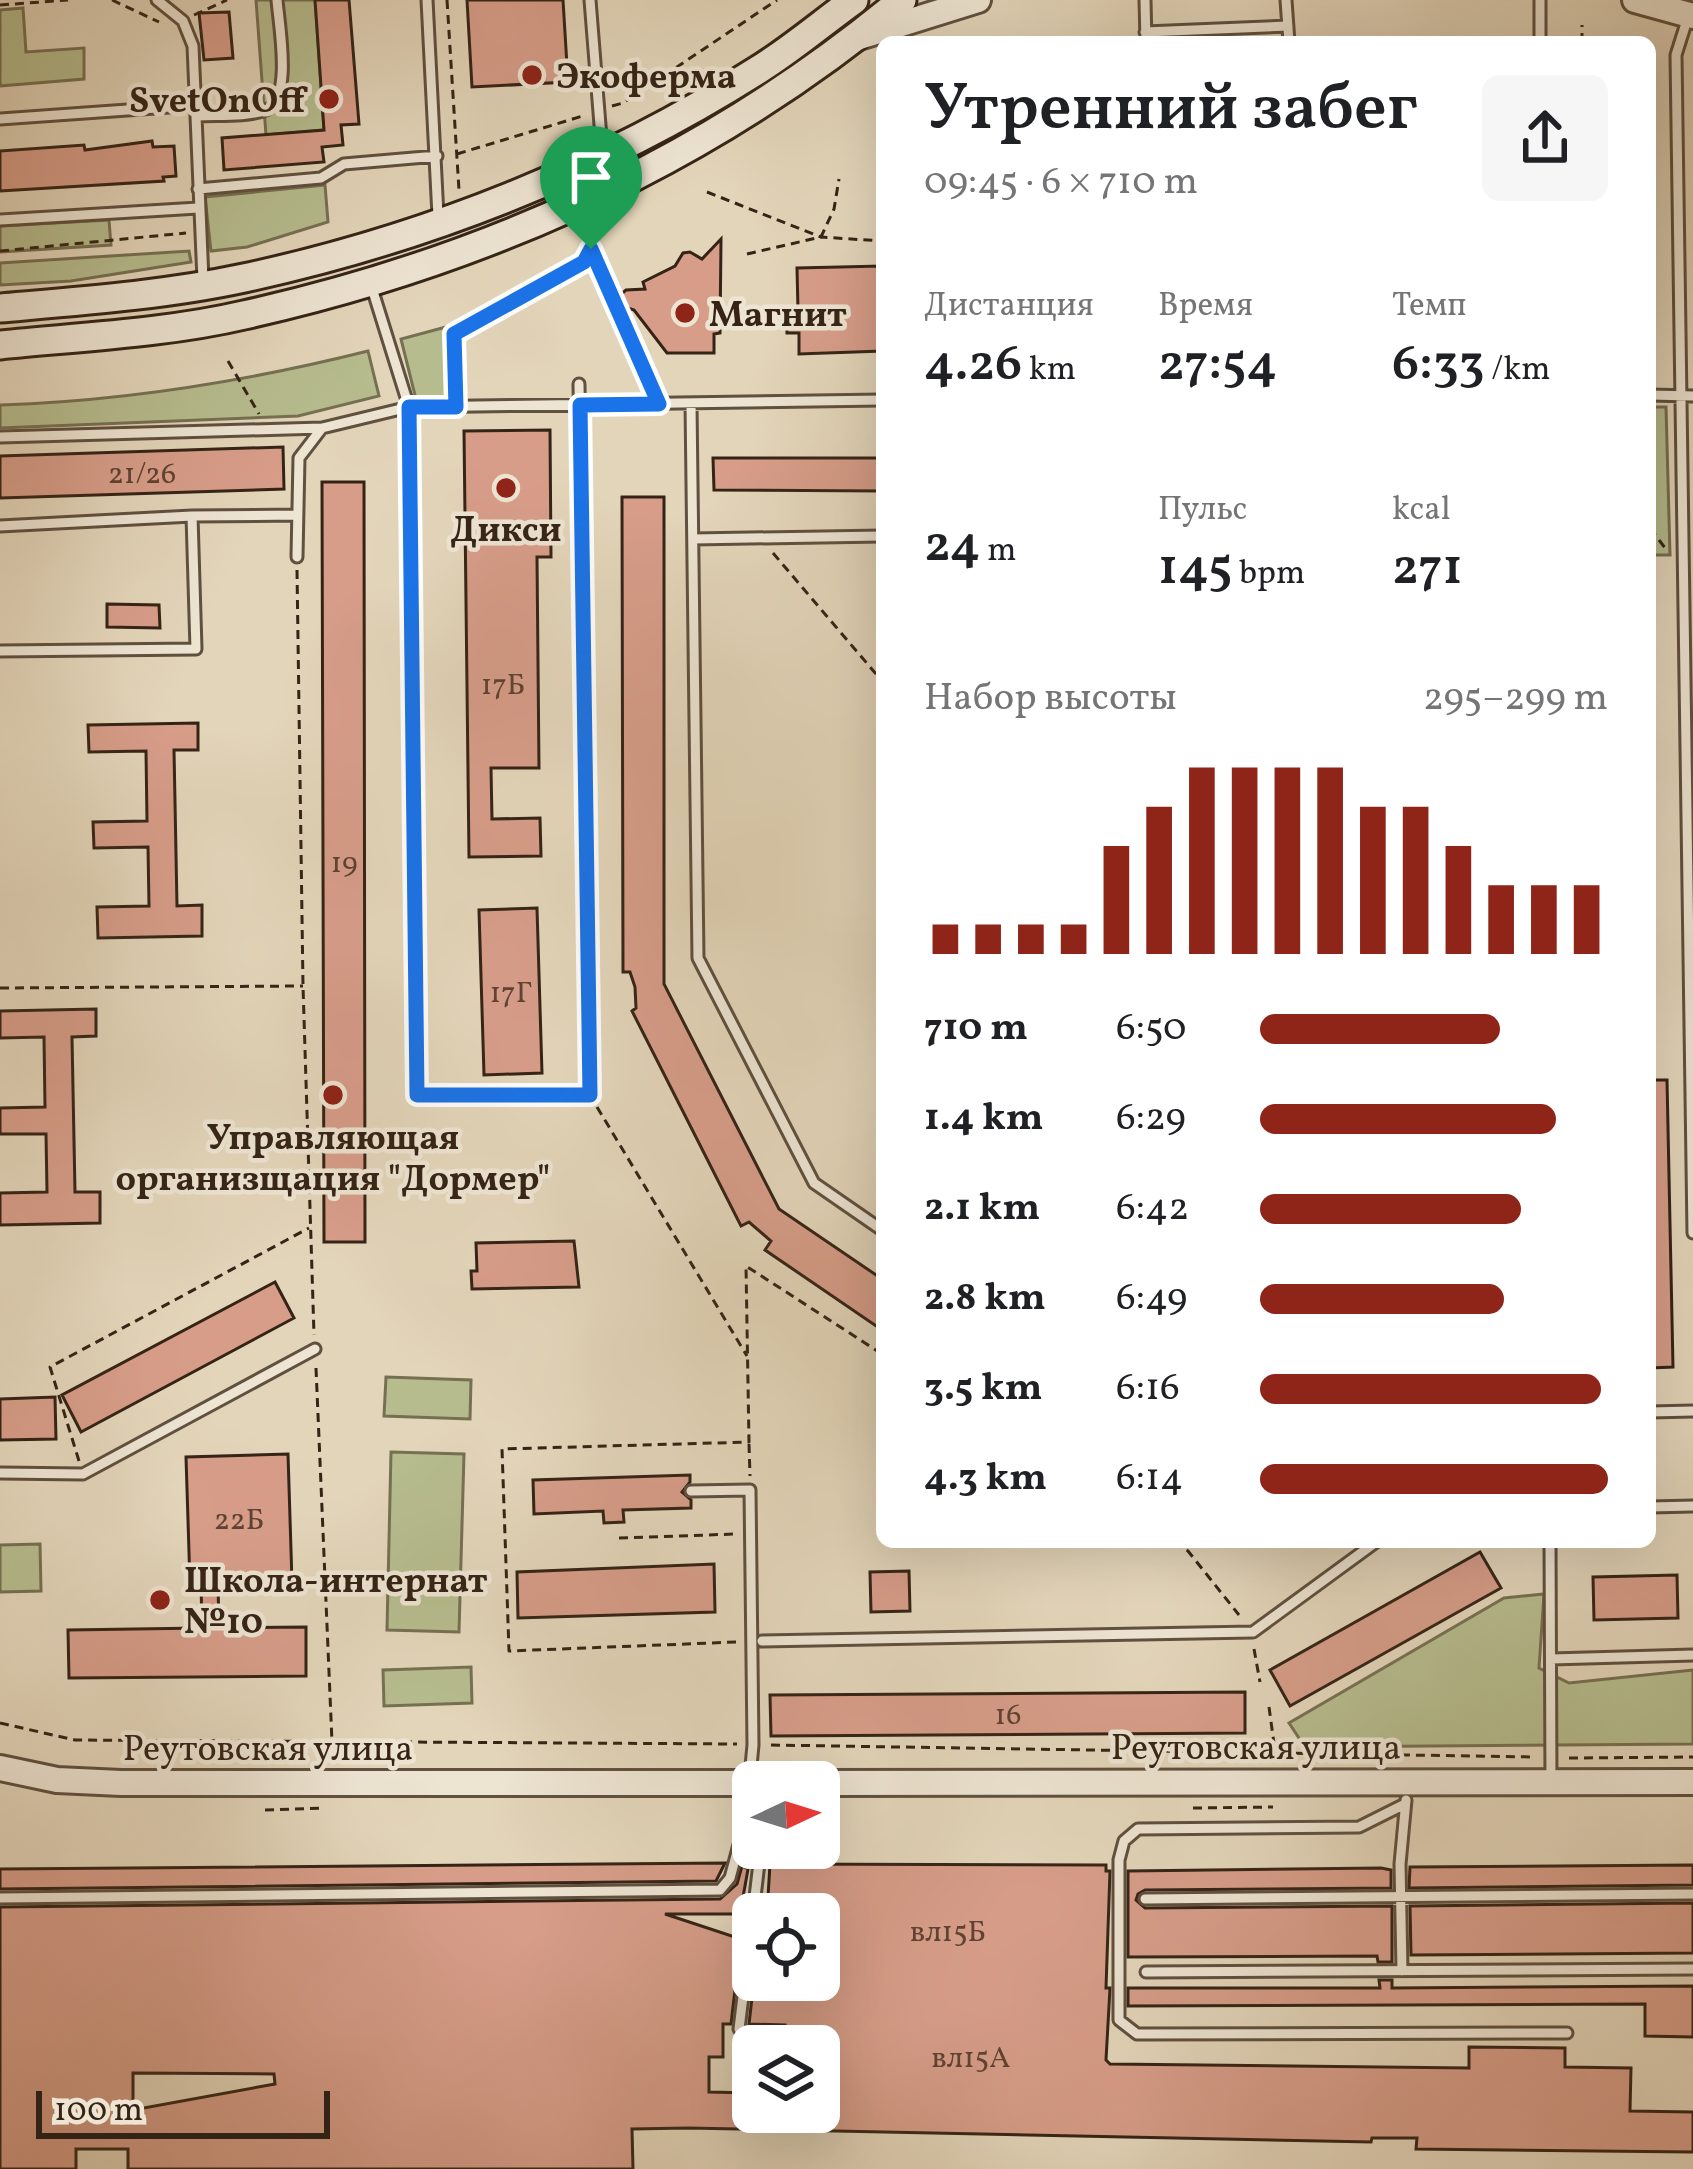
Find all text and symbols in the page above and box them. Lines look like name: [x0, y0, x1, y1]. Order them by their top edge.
place label: Экоферма: [556, 54, 736, 104]
marker: Экоферма: [519, 62, 545, 88]
text: Утренний забег: [924, 65, 1418, 157]
button: share: [1482, 75, 1608, 201]
place label: SvetOnOff: [129, 78, 308, 128]
marker: SvetOnOff: [316, 86, 342, 112]
pin: [540, 126, 642, 249]
icon: arrive: [558, 144, 624, 210]
text: 09:45 · 6 × 710 m: [924, 156, 1198, 210]
text: Дистанция: [924, 284, 1094, 330]
text: Время: [1158, 284, 1253, 330]
text: Темп: [1392, 284, 1466, 330]
place label: Магнит: [709, 292, 847, 342]
marker: Магнит: [672, 300, 698, 326]
text: 4.26: [924, 330, 1022, 401]
text: 27:54: [1158, 330, 1277, 401]
text: 6:33: [1392, 330, 1485, 401]
text: km: [1022, 348, 1076, 394]
text: /km: [1485, 348, 1550, 394]
house number: 21/26: [108, 454, 176, 496]
marker: Дикси: [493, 475, 519, 501]
text: Пульс: [1158, 488, 1247, 534]
text: kcal: [1392, 488, 1451, 534]
place label: Дикси: [450, 507, 562, 557]
text: 24: [924, 511, 981, 582]
text: m: [981, 529, 1016, 575]
text: 145: [1158, 534, 1232, 605]
text: 271: [1392, 534, 1463, 605]
text: bpm: [1232, 552, 1305, 598]
house number: 17Б: [481, 665, 525, 707]
text: Набор высоты: [924, 672, 1177, 726]
text: 295–299 m: [1423, 672, 1608, 726]
house number: 19: [330, 843, 358, 885]
house number: 17Г: [489, 973, 533, 1015]
text: 710 m: [924, 1002, 1028, 1056]
text: 6:50: [1116, 1002, 1186, 1056]
marker: Управляющая организщация "Дормер": [320, 1082, 346, 1108]
text: 1.4 km: [924, 1092, 1044, 1146]
text: 6:29: [1116, 1092, 1186, 1146]
place label: Управляющая организщация "Дормер": [116, 1115, 550, 1206]
text: 2.1 km: [924, 1182, 1040, 1236]
text: 6:42: [1116, 1182, 1189, 1236]
text: 2.8 km: [924, 1272, 1046, 1326]
text: 6:49: [1116, 1272, 1187, 1326]
text: 3.5 km: [924, 1362, 1043, 1416]
text: 6:16: [1116, 1362, 1180, 1416]
text: 4.3 km: [924, 1452, 1047, 1506]
text: 6:14: [1116, 1452, 1183, 1506]
house number: 22Б: [214, 1500, 264, 1542]
place label: Школа-интернат №10: [184, 1558, 488, 1649]
marker: Школа-интернат №10: [147, 1587, 173, 1613]
house number: 16: [995, 1695, 1021, 1737]
street label: Реутовская улица: [1111, 1725, 1401, 1775]
street label: Реутовская улица: [123, 1726, 413, 1776]
north arrow: [732, 1761, 840, 1869]
map controls: [732, 1761, 840, 2133]
button: locate: [732, 1893, 840, 2001]
house number: вл15Б: [910, 1912, 986, 1954]
button: layers: [732, 2025, 840, 2133]
house number: вл15А: [932, 2038, 1010, 2080]
scale bar: [36, 2085, 330, 2138]
text: 100 m: [54, 2089, 143, 2135]

